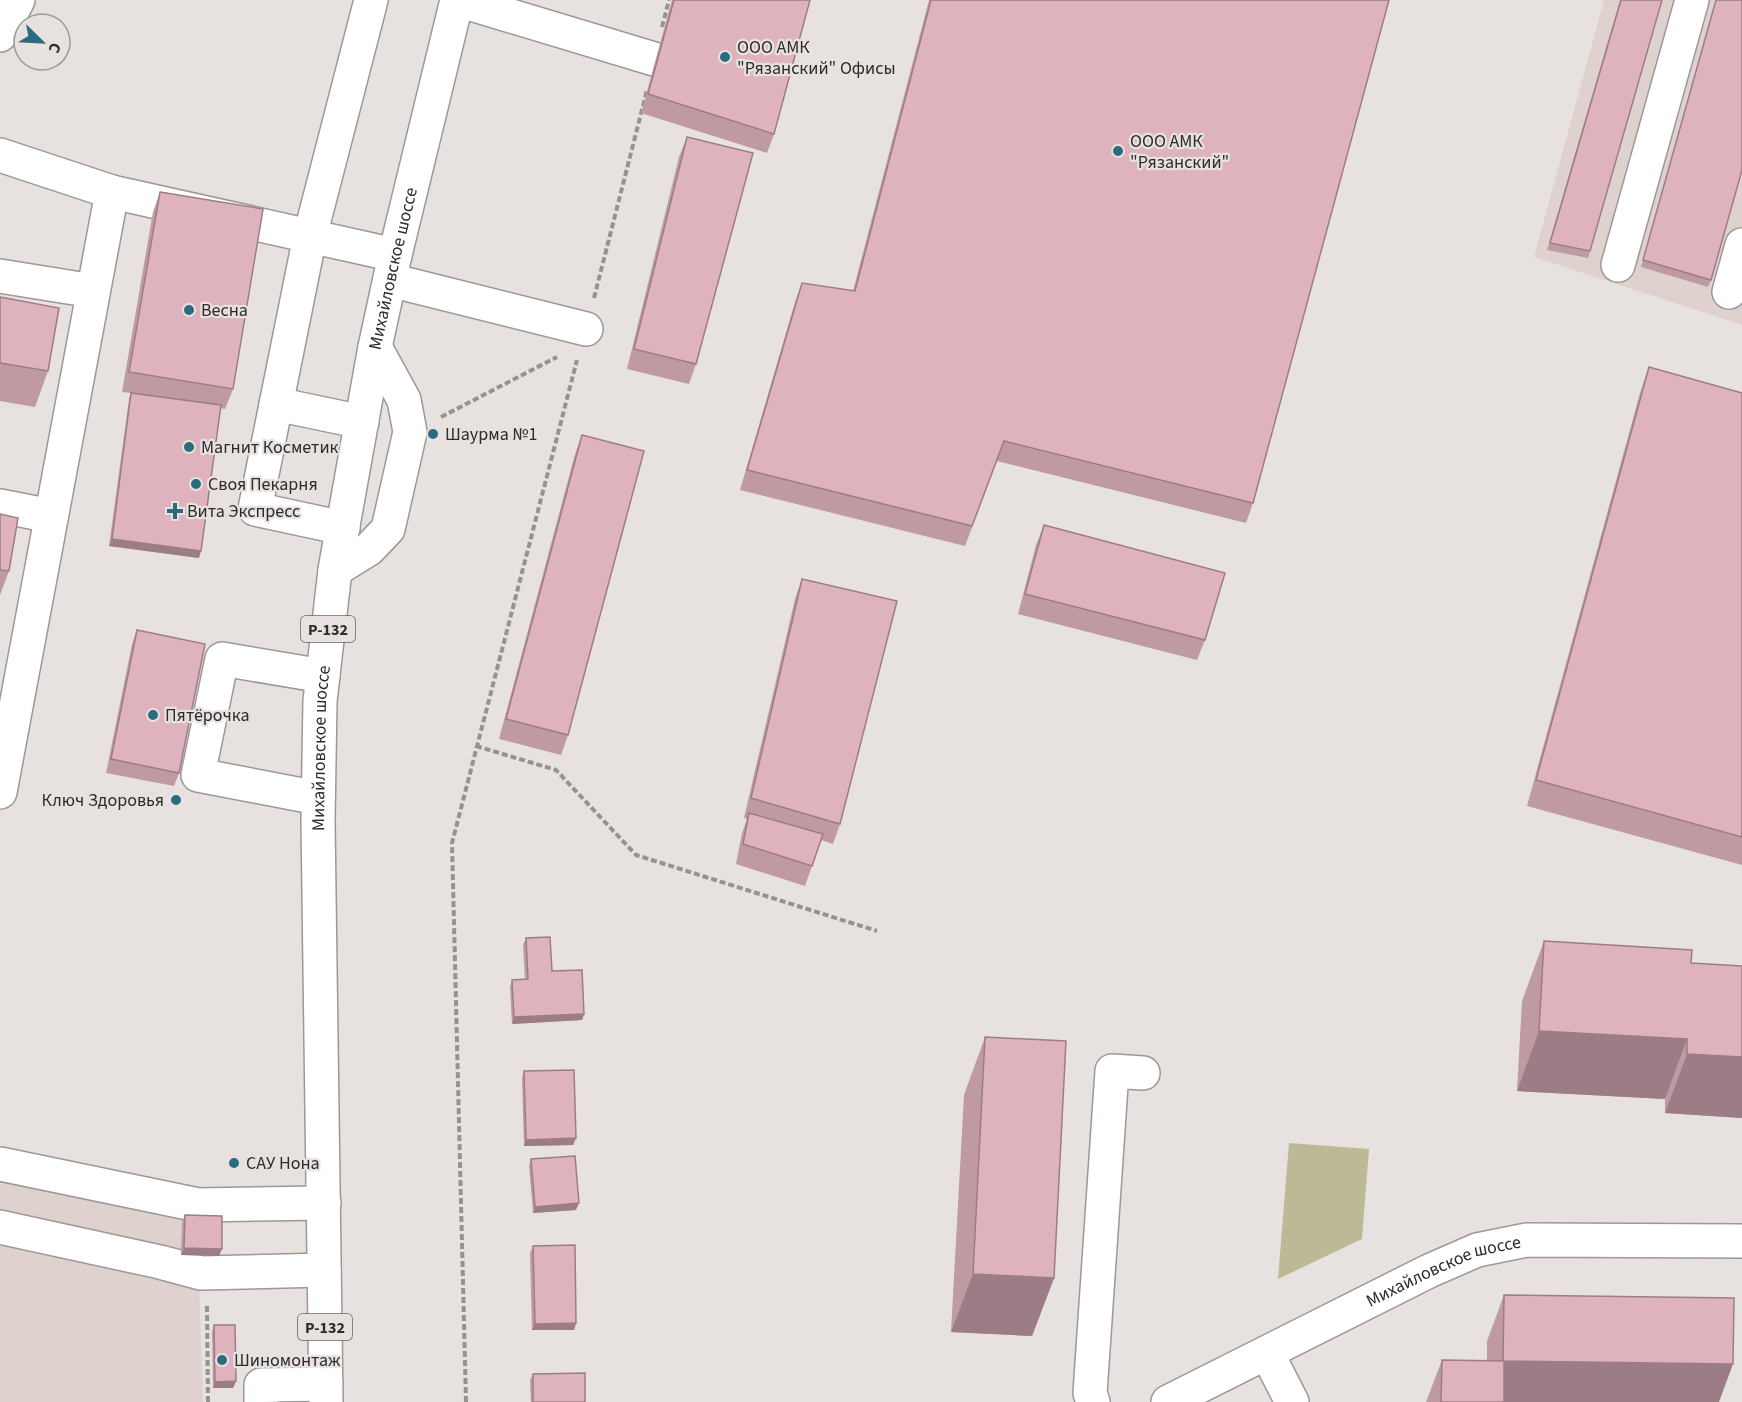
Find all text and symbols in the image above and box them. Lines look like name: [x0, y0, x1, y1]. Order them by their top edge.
north arrow: [12, 12, 72, 72]
place label: ООО АМК "Рязанский" Офисы: [737, 35, 896, 81]
text: С: [43, 39, 67, 56]
marker: ООО АМК "Рязанский" Офисы: [718, 50, 732, 64]
place label: ООО АМК "Рязанский": [1130, 129, 1229, 175]
marker: ООО АМК "Рязанский": [1111, 144, 1125, 158]
street label: Михайловское шоссе: [363, 185, 424, 352]
place label: Весна: [201, 298, 248, 323]
marker: Весна: [182, 303, 196, 317]
place label: Шаурма №1: [445, 422, 537, 447]
marker: Шаурма №1: [426, 427, 440, 441]
place label: Магнит Косметик: [201, 435, 339, 460]
marker: Магнит Косметик: [182, 440, 196, 454]
place label: Своя Пекарня: [208, 472, 318, 497]
marker: Своя Пекарня: [189, 477, 203, 491]
place label: Вита Экспресс: [187, 499, 300, 524]
marker: Вита Экспресс: [168, 504, 182, 518]
road number: Р-132: [301, 616, 355, 642]
street label: Михайловское шоссе: [306, 664, 337, 831]
place label: Пятёрочка: [165, 703, 250, 728]
marker: Пятёрочка: [146, 708, 160, 722]
place label: Ключ Здоровья: [41, 788, 164, 813]
marker: Ключ Здоровья: [169, 793, 183, 807]
place label: САУ Нона: [246, 1151, 320, 1176]
marker: САУ Нона: [227, 1156, 241, 1170]
street label: Михайловское шоссе: [1362, 1229, 1523, 1314]
road number: Р-132: [298, 1314, 352, 1340]
place label: Шиномонтаж: [234, 1348, 341, 1373]
marker: Шиномонтаж: [215, 1353, 229, 1367]

